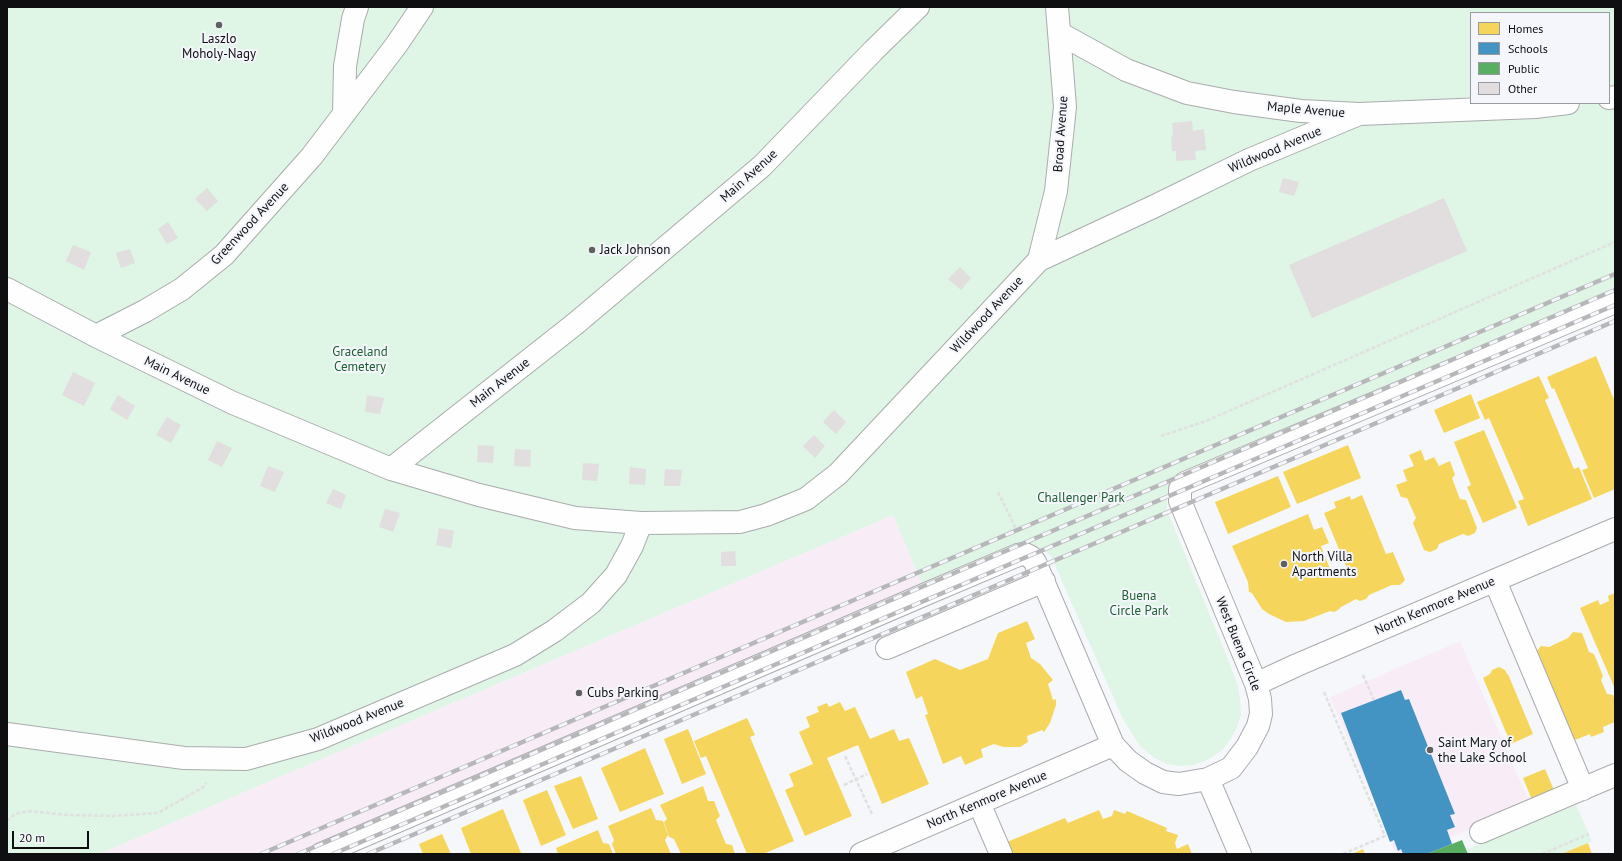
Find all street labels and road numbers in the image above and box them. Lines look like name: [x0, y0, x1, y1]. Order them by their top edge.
street label: Broad Avenue: [1051, 95, 1071, 173]
street label: Maple Avenue: [1266, 99, 1346, 121]
street label: Wildwood Avenue: [1226, 123, 1324, 177]
street label: Main Avenue: [717, 146, 781, 206]
street label: Greenwood Avenue: [208, 180, 292, 268]
street label: Wildwood Avenue: [947, 273, 1027, 357]
street label: Main Avenue: [141, 353, 213, 399]
street label: Main Avenue: [467, 355, 533, 411]
street label: North Kenmore Avenue: [1373, 574, 1497, 638]
street label: West Buena Circle: [1212, 595, 1264, 693]
street label: Wildwood Avenue: [308, 695, 406, 747]
street label: North Kenmore Avenue: [925, 768, 1049, 832]

